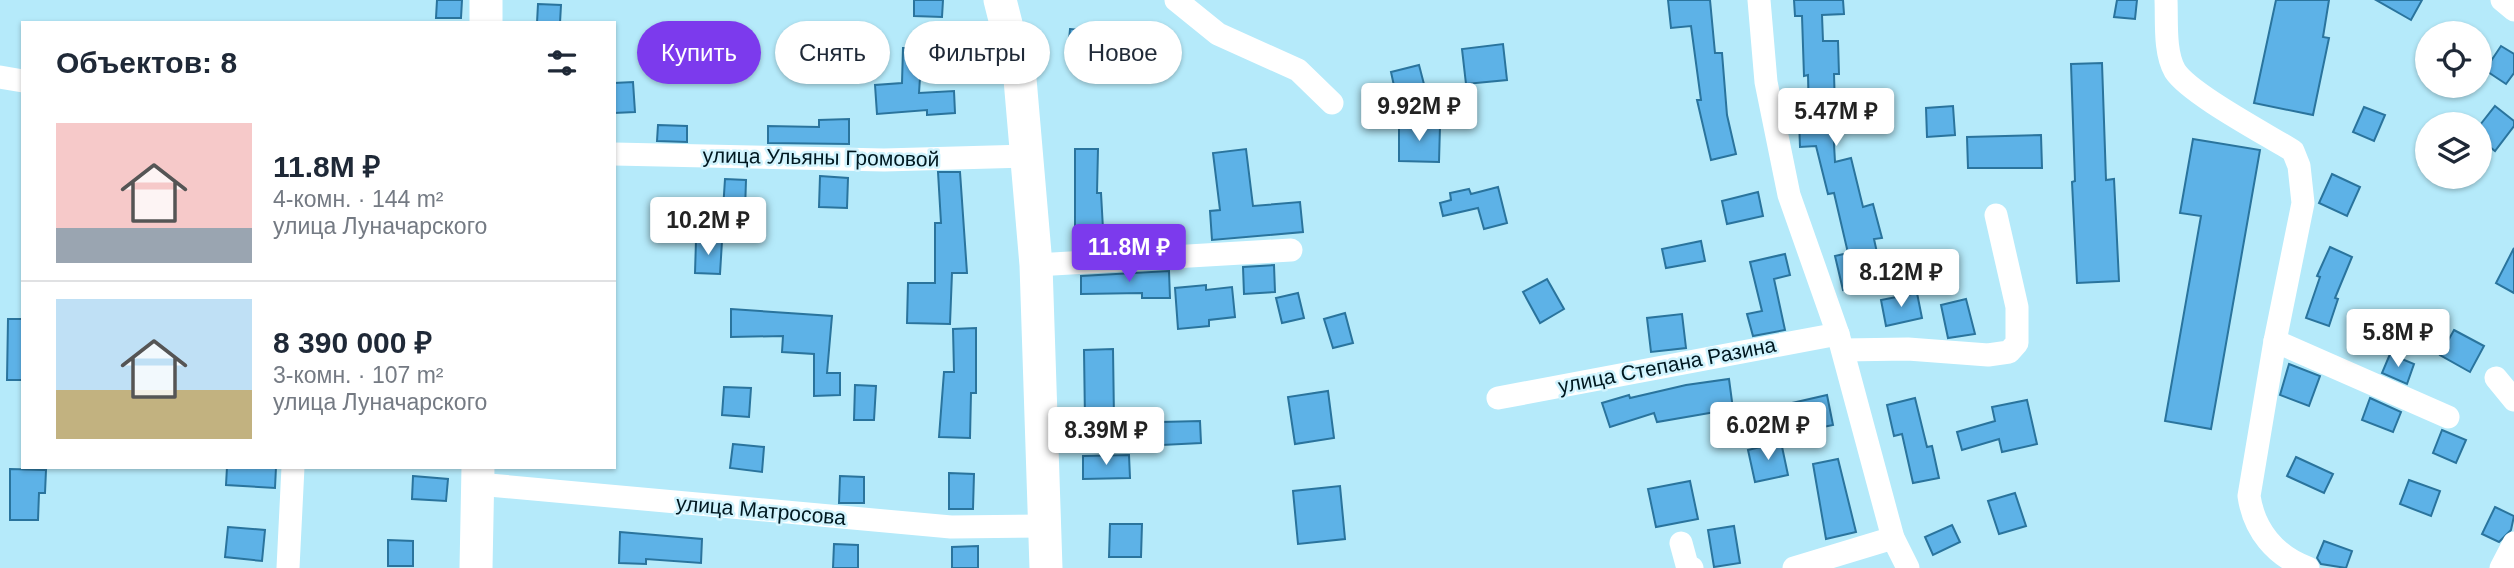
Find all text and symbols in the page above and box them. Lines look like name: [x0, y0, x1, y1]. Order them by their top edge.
chip: Купить: [637, 21, 761, 84]
chip: Снять: [775, 21, 890, 84]
chip: Фильтры: [904, 21, 1050, 84]
chip: Новое: [1064, 21, 1182, 84]
map controls: [2415, 21, 2492, 189]
button: locate: [2415, 21, 2492, 98]
icon: filters: [543, 44, 581, 82]
text: Объектов: 8: [56, 46, 237, 79]
pin: 9.92M ₽: [1354, 83, 1484, 143]
pin: 5.47M ₽: [1771, 88, 1901, 148]
text: 9.92M ₽: [1377, 93, 1461, 119]
text: 5.47M ₽: [1794, 98, 1878, 124]
button: layers: [2415, 112, 2492, 189]
street label: улица Ульяны Громовой: [703, 143, 939, 171]
text: 11.8M ₽: [273, 150, 381, 183]
icon: home: [112, 151, 196, 235]
text: 4-комн. · 144 m²: [273, 186, 444, 212]
pin: 10.2M ₽: [643, 198, 773, 257]
text: 10.2M ₽: [666, 207, 750, 233]
text: улица Луначарского: [273, 213, 487, 239]
pin: 11.8M ₽: [1064, 224, 1194, 284]
text: 11.8M ₽: [1088, 234, 1170, 260]
pin: 8.12M ₽: [1836, 250, 1966, 309]
text: 8.12M ₽: [1859, 259, 1943, 285]
pin: 5.8M ₽: [2341, 310, 2455, 369]
text: 5.8M ₽: [2363, 319, 2433, 345]
text: 8 390 000 ₽: [273, 326, 432, 359]
icon: home: [112, 327, 196, 411]
street label: улица Степана Разина: [1556, 333, 1778, 397]
text: 3-комн. · 107 m²: [273, 362, 444, 388]
text: улица Луначарского: [273, 389, 487, 415]
pin: 6.02M ₽: [1703, 402, 1833, 462]
pin: 8.39M ₽: [1041, 407, 1171, 467]
text: 6.02M ₽: [1726, 412, 1810, 438]
text: 8.39M ₽: [1064, 417, 1148, 443]
street label: улица Матросова: [675, 491, 847, 529]

